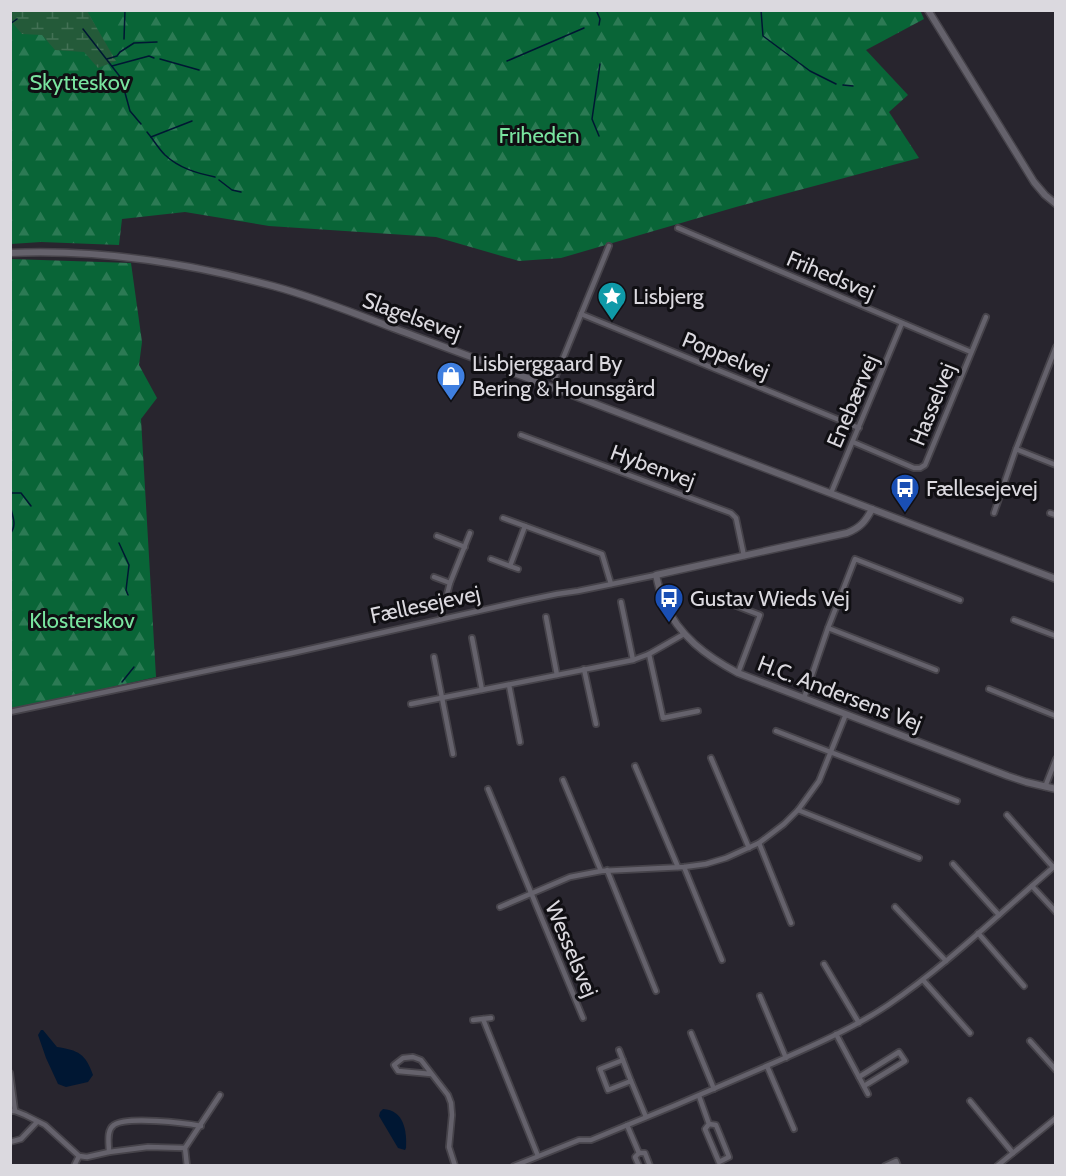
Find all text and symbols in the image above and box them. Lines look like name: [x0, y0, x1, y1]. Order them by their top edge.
park label: Skytteskov: [30, 69, 131, 96]
park label: Friheden: [498, 122, 580, 149]
street label: Frihedsvej: [783, 245, 879, 306]
place icon: Lisbjerg: [596, 280, 628, 322]
place label: Lisbjerg: [633, 283, 705, 310]
street label: Slagelsevej: [359, 286, 465, 347]
street label: Poppelvej: [678, 326, 773, 385]
place label: Lisbjerggaard By Bering & Hounsgård: [472, 350, 655, 402]
street label: Enebærvej: [821, 351, 884, 452]
street label: Hasselvej: [904, 359, 961, 450]
shop icon: Lisbjerggaard By Bering & Hounsgård: [435, 360, 467, 402]
street label: Hybenvej: [607, 439, 699, 494]
bus stop icon: Fællesejevej: [889, 472, 921, 514]
place label: Fællesejevej: [926, 475, 1038, 502]
street label: Fællesejevej: [368, 580, 483, 629]
bus stop icon: Gustav Wieds Vej: [653, 582, 685, 624]
place label: Gustav Wieds Vej: [690, 585, 850, 612]
park label: Klosterskov: [29, 607, 135, 634]
street label: H.C. Andersens Vej: [754, 650, 926, 737]
street label: Wesselsvej: [539, 897, 604, 1001]

